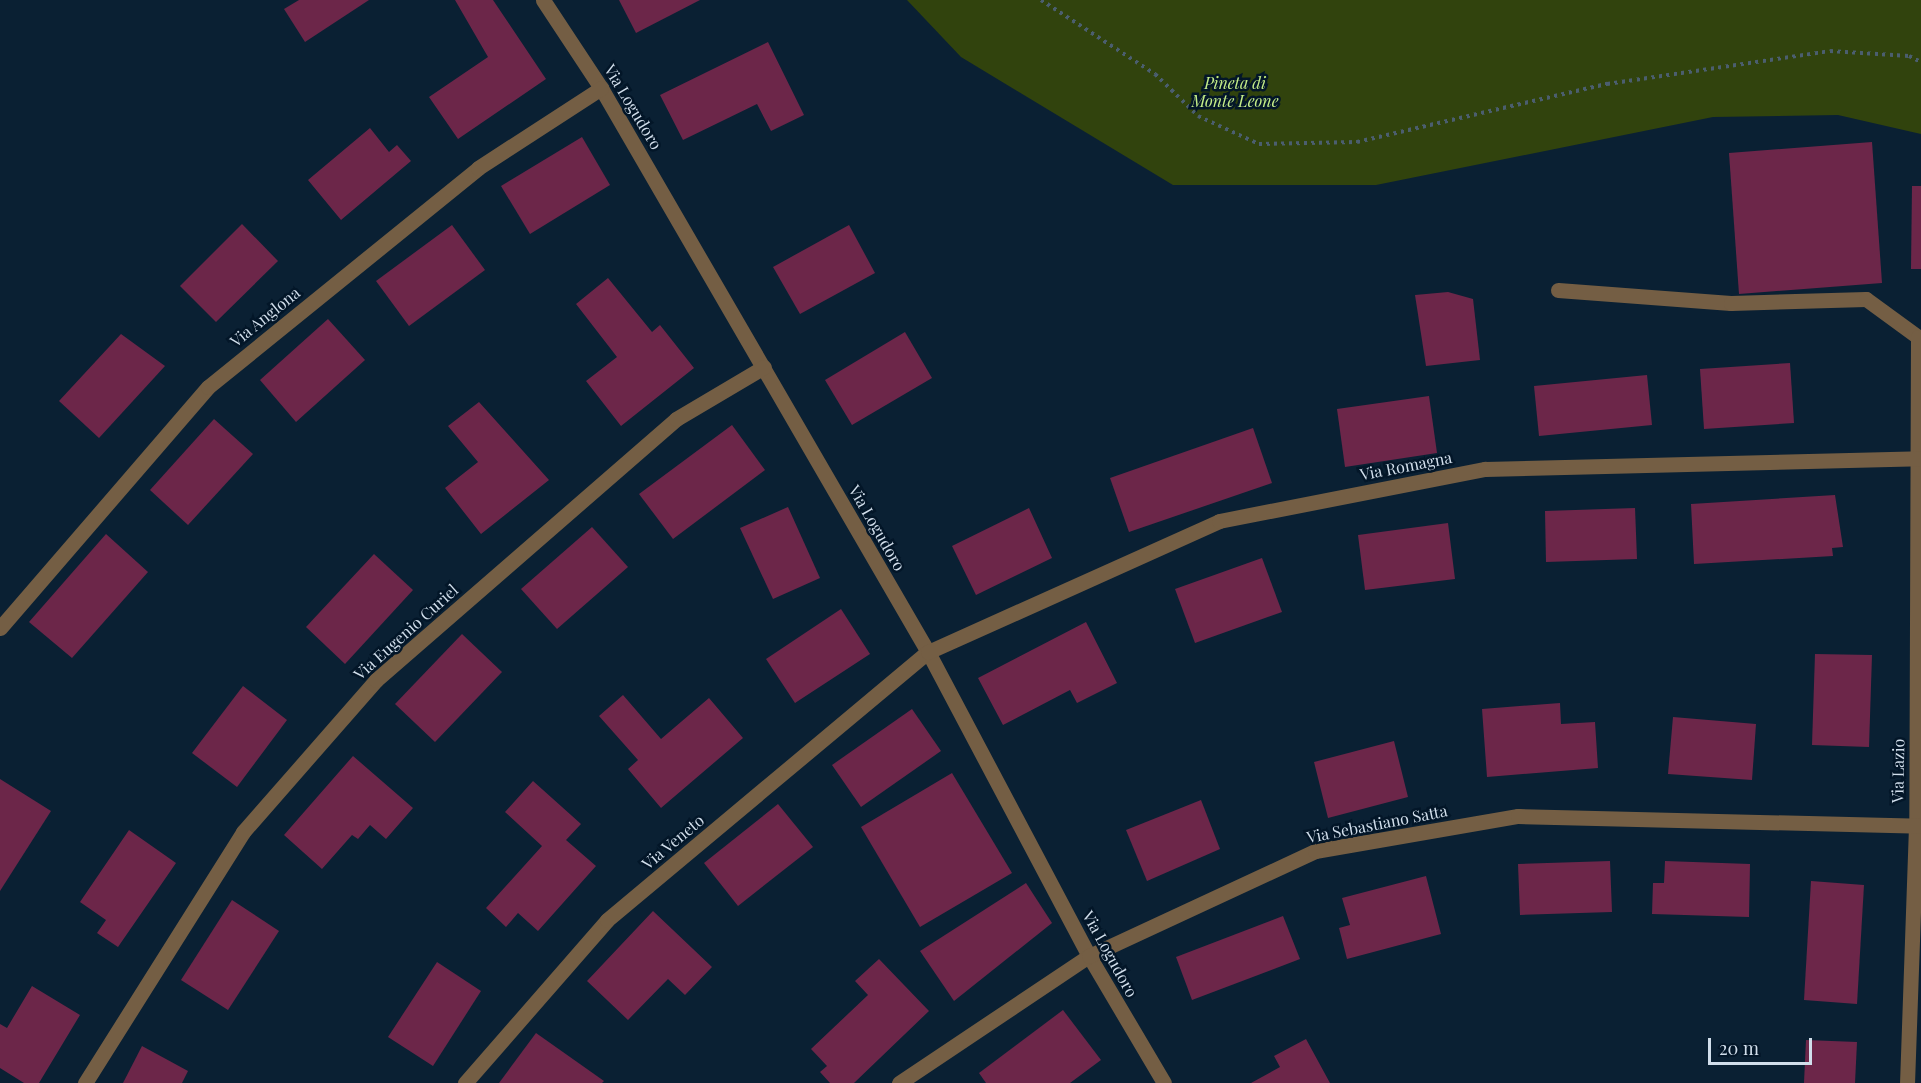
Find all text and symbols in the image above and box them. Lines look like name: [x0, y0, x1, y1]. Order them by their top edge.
street label: Via Logudoro: [600, 61, 666, 153]
park label: Pineta di Monte Leone: [1191, 73, 1279, 111]
street label: Via Anglona: [226, 283, 304, 351]
street label: Via Romagna: [1358, 448, 1454, 484]
street label: Via Logudoro: [845, 482, 909, 574]
street label: Via Eugenio Curiel: [350, 580, 462, 684]
street label: Via Lazio: [1888, 738, 1908, 804]
street label: Via Sebastiano Satta: [1305, 801, 1449, 847]
street label: Via Veneto: [638, 810, 708, 874]
street label: Via Logudoro: [1078, 907, 1142, 1001]
scale bar: [1711, 1026, 1814, 1064]
text: 20 m: [1719, 1036, 1759, 1060]

